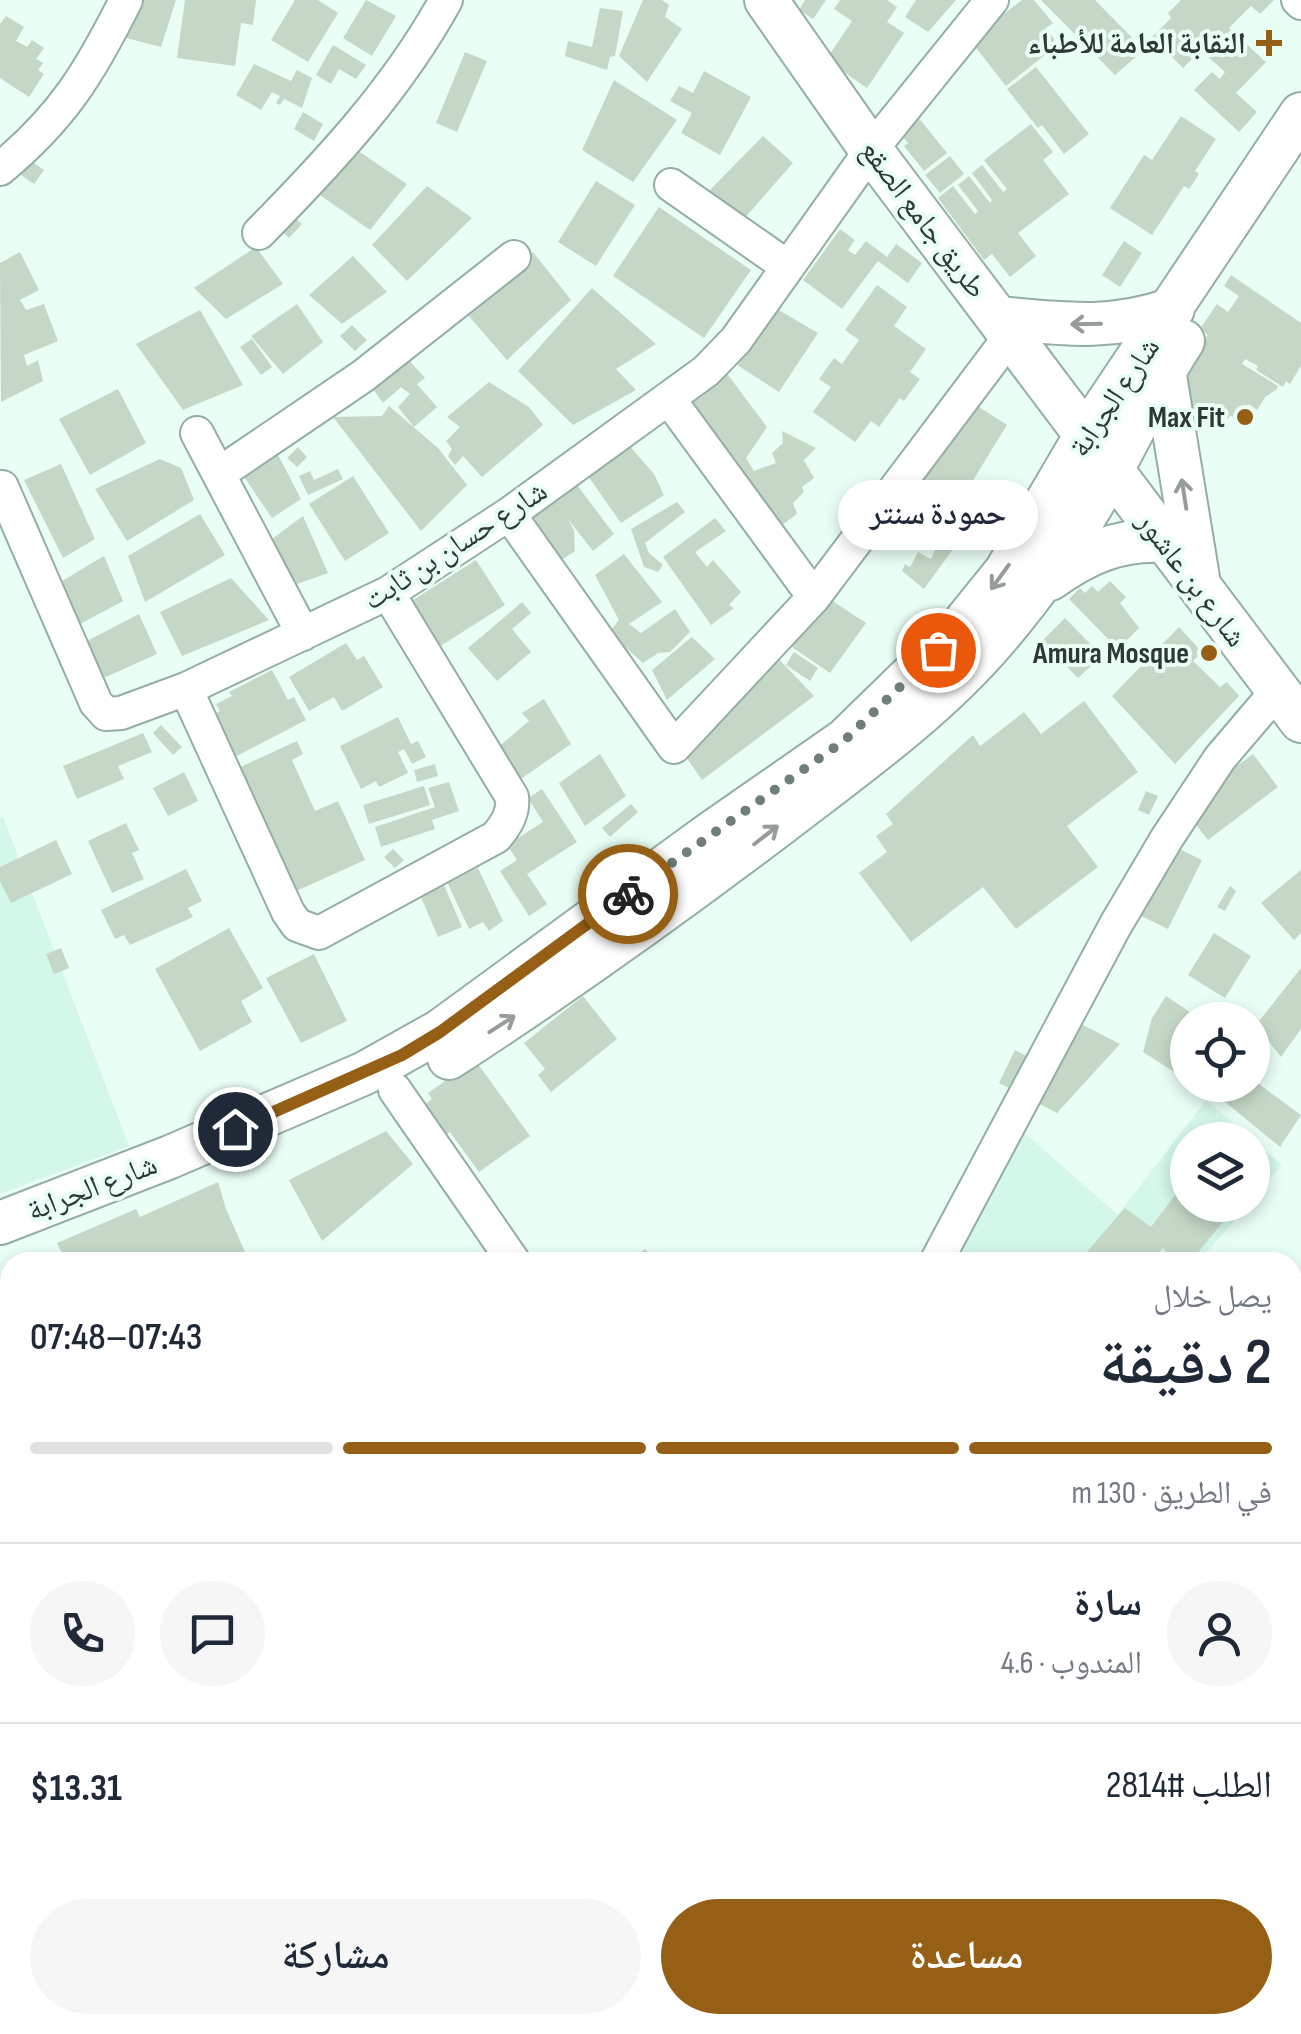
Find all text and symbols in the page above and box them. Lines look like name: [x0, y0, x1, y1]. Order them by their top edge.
place label: النقابة العامة للأطباء: [1027, 26, 1246, 62]
marker: النقابة العامة للأطباء: [1256, 30, 1282, 56]
street label: طريق جامع الصقع: [852, 134, 994, 306]
one-way arrow: [1071, 314, 1104, 334]
street label: شارع الجرابة: [1062, 331, 1168, 464]
place label: Max Fit: [1148, 400, 1225, 436]
marker: Max Fit: [1234, 406, 1256, 428]
street label: شارع حسان بن ثابت: [357, 473, 554, 619]
one-way arrow: [1174, 478, 1193, 510]
callout: حمودة سنتر: [838, 480, 1038, 550]
text: حمودة سنتر: [870, 495, 1006, 534]
street label: شارع بن عاشور: [1128, 504, 1254, 655]
one-way arrow: [989, 563, 1010, 590]
pin: [896, 608, 981, 693]
icon: bag: [911, 623, 966, 678]
place label: Amura Mosque: [1032, 636, 1189, 672]
marker: Amura Mosque: [1198, 642, 1220, 664]
one-way arrow: [752, 825, 779, 846]
courier: [578, 844, 678, 944]
icon: bike: [601, 867, 656, 922]
map controls: [1170, 1002, 1270, 1222]
button: locate: [1170, 1002, 1270, 1102]
one-way arrow: [487, 1013, 515, 1034]
pin: [193, 1087, 278, 1172]
icon: home: [208, 1102, 263, 1157]
button: layers: [1170, 1122, 1270, 1222]
street label: شارع الجرابة: [22, 1147, 162, 1229]
text: يصل خلال: [1153, 1278, 1272, 1317]
text: 07:43–07:48: [30, 1315, 202, 1360]
text: 2 دقيقة: [1099, 1325, 1272, 1403]
text: في الطريق · 130 m: [1071, 1474, 1272, 1513]
button: phone: [30, 1581, 135, 1686]
button: chat: [160, 1581, 265, 1686]
text: سارة: [1074, 1581, 1142, 1626]
button: person: [1167, 1581, 1272, 1686]
text: المندوب · 4.6: [1001, 1644, 1142, 1683]
text: الطلب #2814: [1106, 1763, 1272, 1808]
text: $13.31: [30, 1766, 122, 1811]
button: مشاركة: [30, 1899, 641, 2014]
button: مساعدة: [661, 1899, 1272, 2014]

